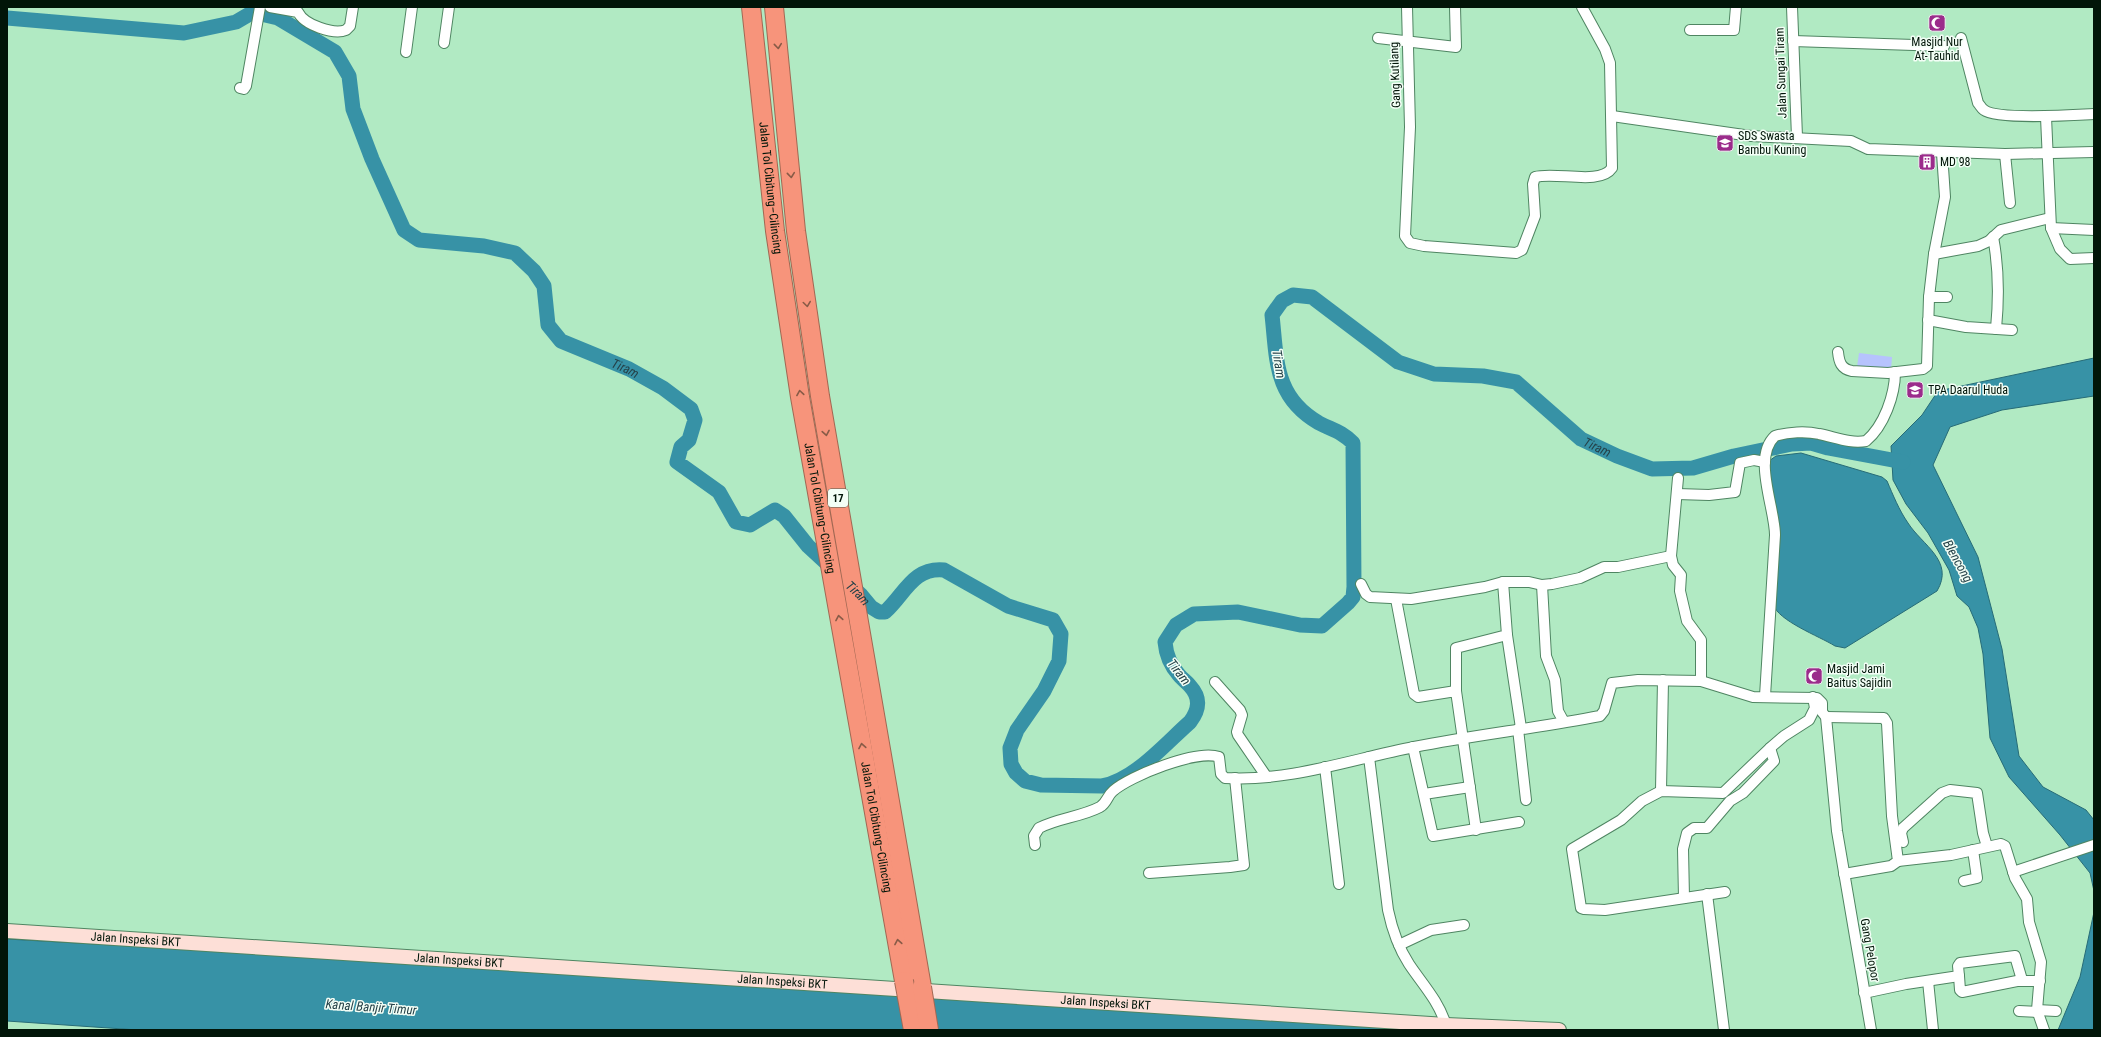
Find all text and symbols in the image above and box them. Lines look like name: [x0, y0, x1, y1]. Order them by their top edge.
mosque icon: Masjid Nur At-Tauhid: [1927, 13, 1947, 33]
street label: Jalan Sungai Tiram: [1772, 27, 1790, 119]
place label: Masjid Nur At-Tauhid: [1911, 35, 1963, 63]
street label: Gang Kutilang: [1387, 42, 1403, 108]
one-way arrow: [773, 43, 782, 49]
street label: Jalan Tol Cibitung–Cilincing: [756, 121, 785, 255]
place label: SDS Swasta Bambu Kuning: [1738, 129, 1806, 157]
school or university icon: SDS Swasta Bambu Kuning: [1715, 133, 1735, 153]
building icon: MD 98: [1917, 152, 1937, 172]
place label: MD 98: [1940, 155, 1971, 169]
one-way arrow: [786, 172, 795, 178]
one-way arrow: [802, 301, 811, 307]
water label: Tiram: [1269, 349, 1289, 379]
water label: Tiram: [610, 355, 642, 381]
school or university icon: TPA Daarul Huda: [1905, 380, 1925, 400]
place label: TPA Daarul Huda: [1928, 383, 2008, 397]
one-way arrow: [796, 390, 804, 396]
one-way arrow: [821, 430, 830, 436]
water label: Tiram: [1581, 434, 1614, 460]
street label: Jalan Tol Cibitung–Cilincing: [801, 441, 838, 575]
road number: 17: [828, 489, 848, 507]
water label: Blencong: [1940, 537, 1976, 585]
water label: Tiram: [843, 578, 874, 608]
one-way arrow: [836, 614, 844, 621]
water label: Tiram: [1164, 656, 1194, 688]
place label: Masjid Jami Baitus Sajidin: [1827, 662, 1892, 690]
mosque icon: Masjid Jami Baitus Sajidin: [1804, 666, 1824, 686]
one-way arrow: [859, 742, 867, 749]
street label: Jalan Tol Cibitung–Cilincing: [858, 760, 895, 894]
street label: Gang Pelopor: [1858, 917, 1883, 983]
street label: Jalan Inspeksi BKT: [90, 929, 181, 949]
one-way arrow: [894, 939, 902, 946]
street label: Jalan Inspeksi BKT: [414, 951, 505, 970]
street label: Jalan Inspeksi BKT: [737, 972, 828, 992]
street label: Jalan Inspeksi BKT: [1060, 993, 1151, 1013]
water label: Kanal Banjir Timur: [325, 996, 418, 1018]

